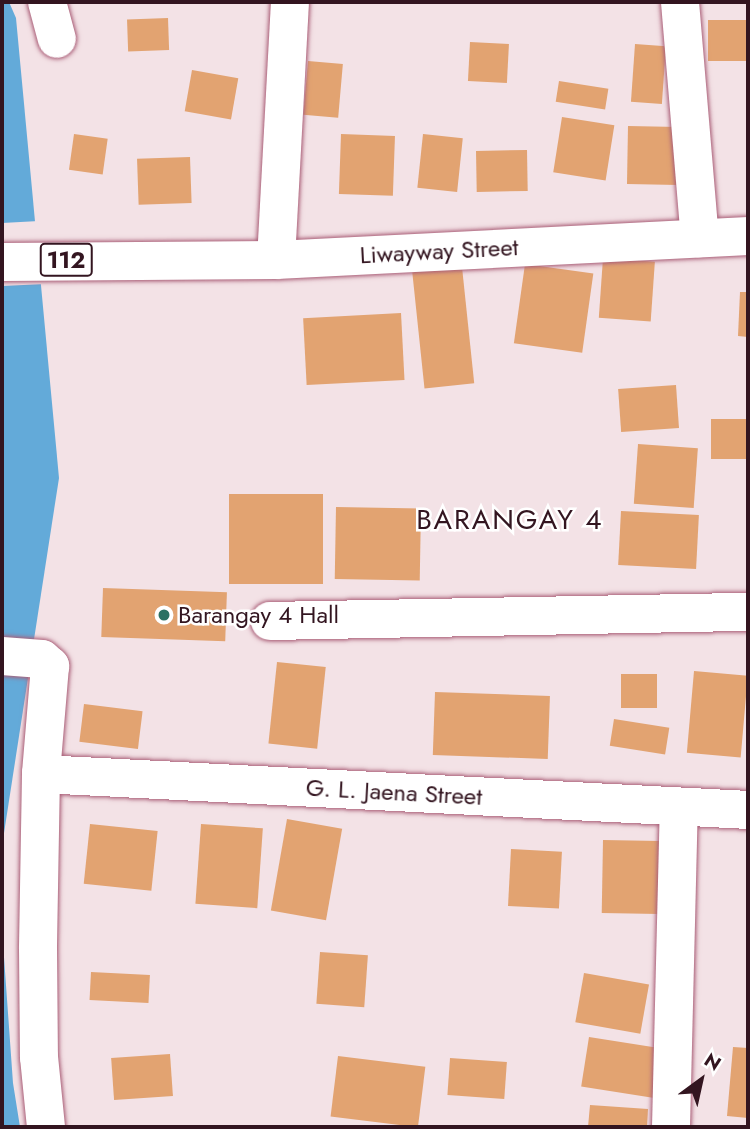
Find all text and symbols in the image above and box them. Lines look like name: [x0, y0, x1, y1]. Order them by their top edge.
street label: Liwayway Street: [359, 232, 519, 270]
road number: 112: [38, 241, 94, 280]
district label: BARANGAY 4: [418, 503, 602, 537]
place label: Barangay 4 Hall: [178, 601, 339, 629]
marker: Barangay 4 Hall: [156, 607, 172, 623]
street label: G. L. Jaena Street: [305, 773, 483, 811]
north arrow: [666, 1045, 736, 1115]
text: N: [699, 1047, 726, 1077]

